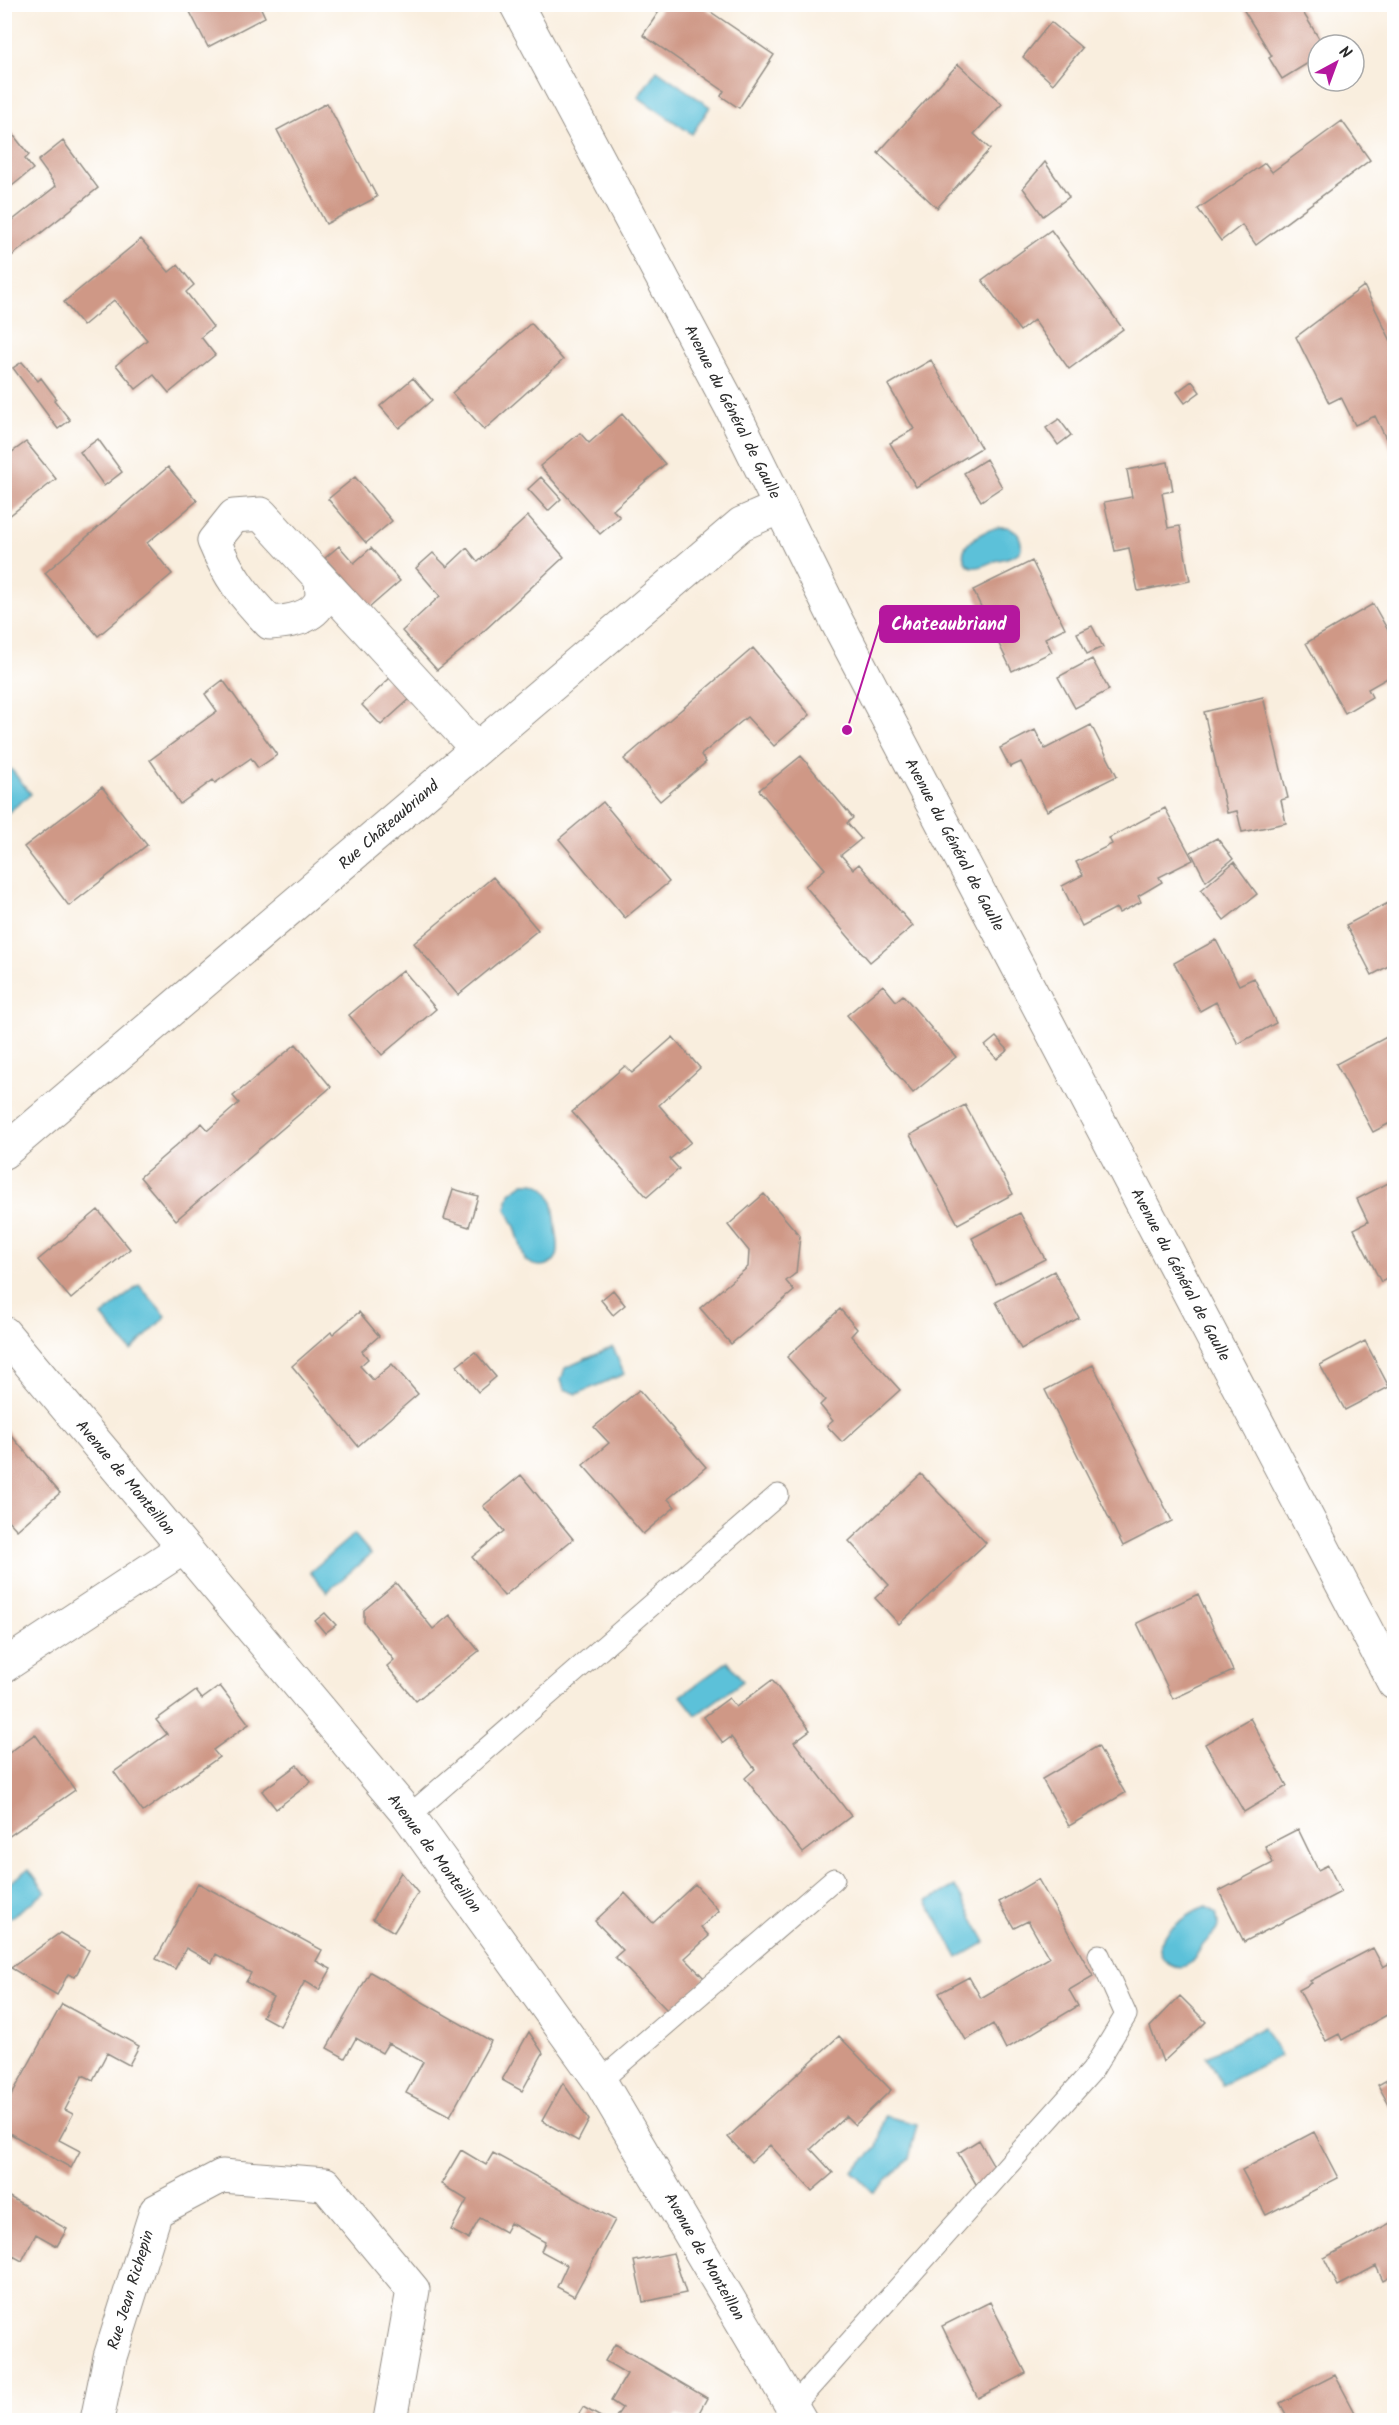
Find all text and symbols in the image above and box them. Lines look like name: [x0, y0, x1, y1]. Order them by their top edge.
north arrow: [1306, 33, 1366, 93]
text: N: [1333, 40, 1357, 66]
street label: Avenue du Général de Gaulle: [677, 320, 787, 504]
callout: Chateaubriand: [880, 606, 1019, 642]
text: Chateaubriand: [891, 611, 1007, 640]
street label: Avenue du Général de Gaulle: [898, 754, 1010, 936]
street label: Rue Châteaubriand: [333, 773, 446, 876]
street label: Avenue du Général de Gaulle: [1124, 1184, 1236, 1366]
street label: Avenue de Monteillon: [69, 1415, 181, 1541]
street label: Avenue de Monteillon: [381, 1789, 487, 1919]
street label: Avenue de Monteillon: [657, 2188, 751, 2326]
street label: Rue Jean Richepin: [101, 2227, 161, 2353]

